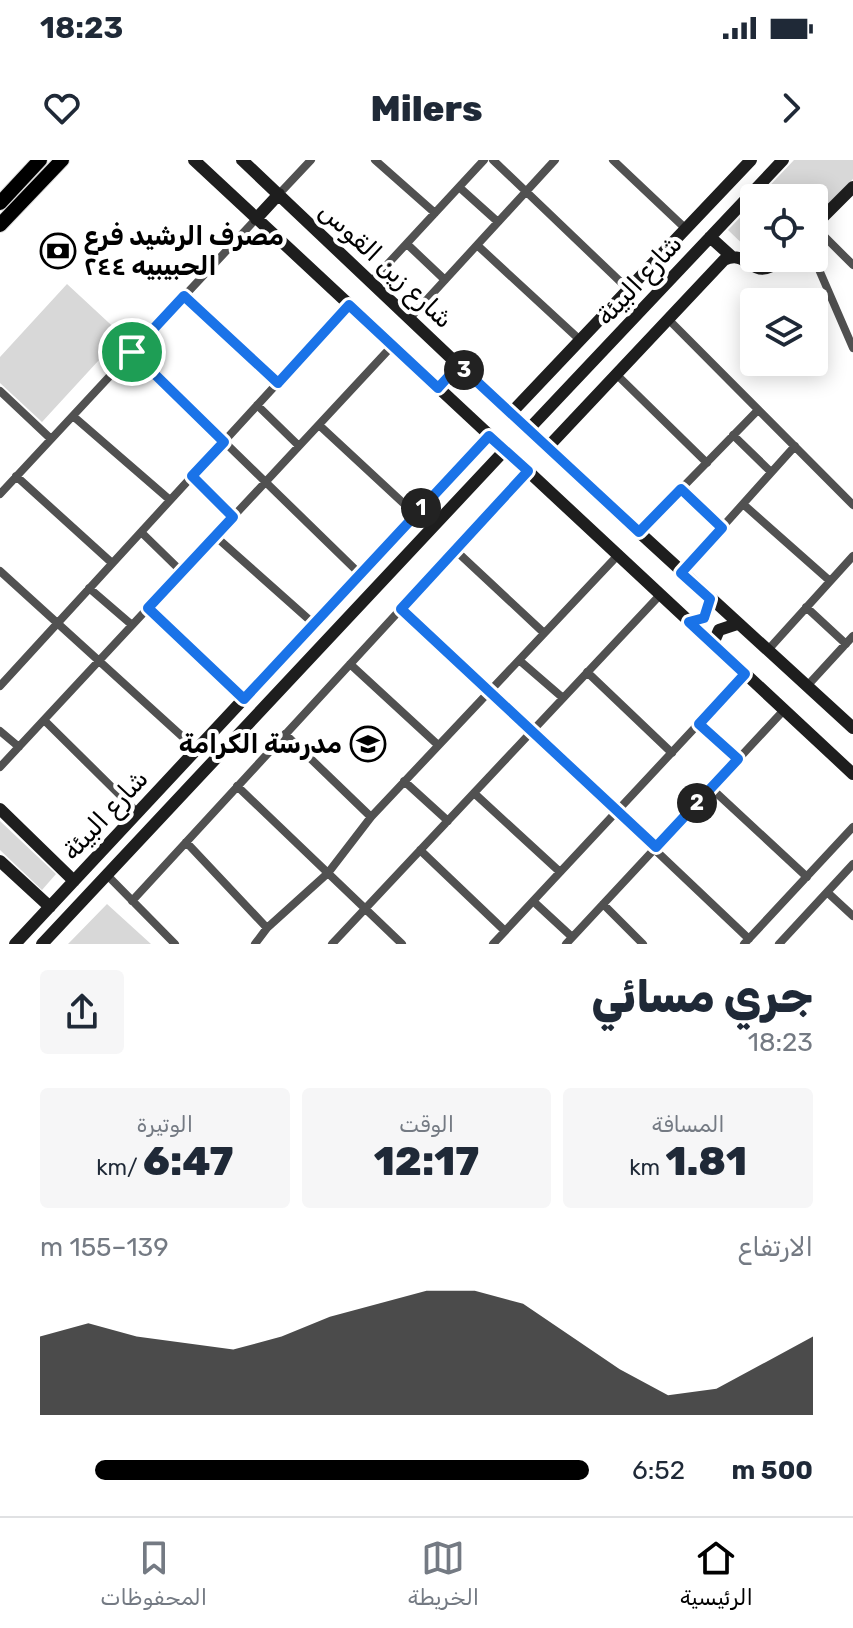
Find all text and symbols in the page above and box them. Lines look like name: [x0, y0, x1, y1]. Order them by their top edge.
text: 18:23: [40, 10, 123, 46]
icon: heart: [40, 86, 84, 130]
icon: forward: [769, 86, 813, 130]
text: Milers: [370, 87, 483, 130]
map controls: [740, 184, 828, 376]
button: locate: [740, 184, 828, 272]
street label: شارع زين القوس: [311, 195, 459, 336]
place label: مصرف الرشيد فرع الحبيبيه ٢٤٤: [84, 221, 284, 282]
street label: شارع البيئة: [589, 228, 690, 333]
bank icon: مصرف الرشيد فرع الحبيبيه ٢٤٤: [39, 232, 77, 270]
button: layers: [740, 288, 828, 376]
pin: [98, 318, 166, 386]
icon: arrive: [110, 330, 154, 374]
pin: 3: [444, 350, 484, 390]
text: 3: [457, 356, 471, 383]
pin: 1: [401, 488, 441, 528]
text: 1: [416, 494, 426, 521]
school or university icon: مدرسة الكرامة: [349, 725, 387, 763]
place label: مدرسة الكرامة: [179, 729, 342, 760]
street label: شارع البيئة: [55, 763, 156, 868]
pin: 2: [677, 783, 717, 823]
text: 2: [690, 789, 704, 816]
button: share: [40, 970, 124, 1054]
text: جري مسائي: [592, 971, 813, 1023]
text: 18:23: [748, 1027, 813, 1058]
text: الوتيرة: [136, 1111, 193, 1138]
text: الوقت: [399, 1111, 454, 1138]
text: المسافة: [652, 1111, 725, 1138]
text: 6:47: [143, 1138, 233, 1185]
text: 12:17: [374, 1138, 479, 1185]
text: 1.81: [665, 1138, 747, 1185]
text: /km: [96, 1154, 143, 1181]
text: km: [629, 1154, 665, 1181]
text: 139–155 m: [40, 1232, 169, 1263]
text: الارتفاع: [738, 1232, 813, 1263]
text: 6:52: [632, 1455, 685, 1486]
text: 500 m: [731, 1455, 813, 1486]
tab: المحفوظات: [100, 1536, 207, 1611]
tab: الخريطة: [408, 1536, 479, 1611]
tab: الرئيسية: [680, 1536, 753, 1611]

